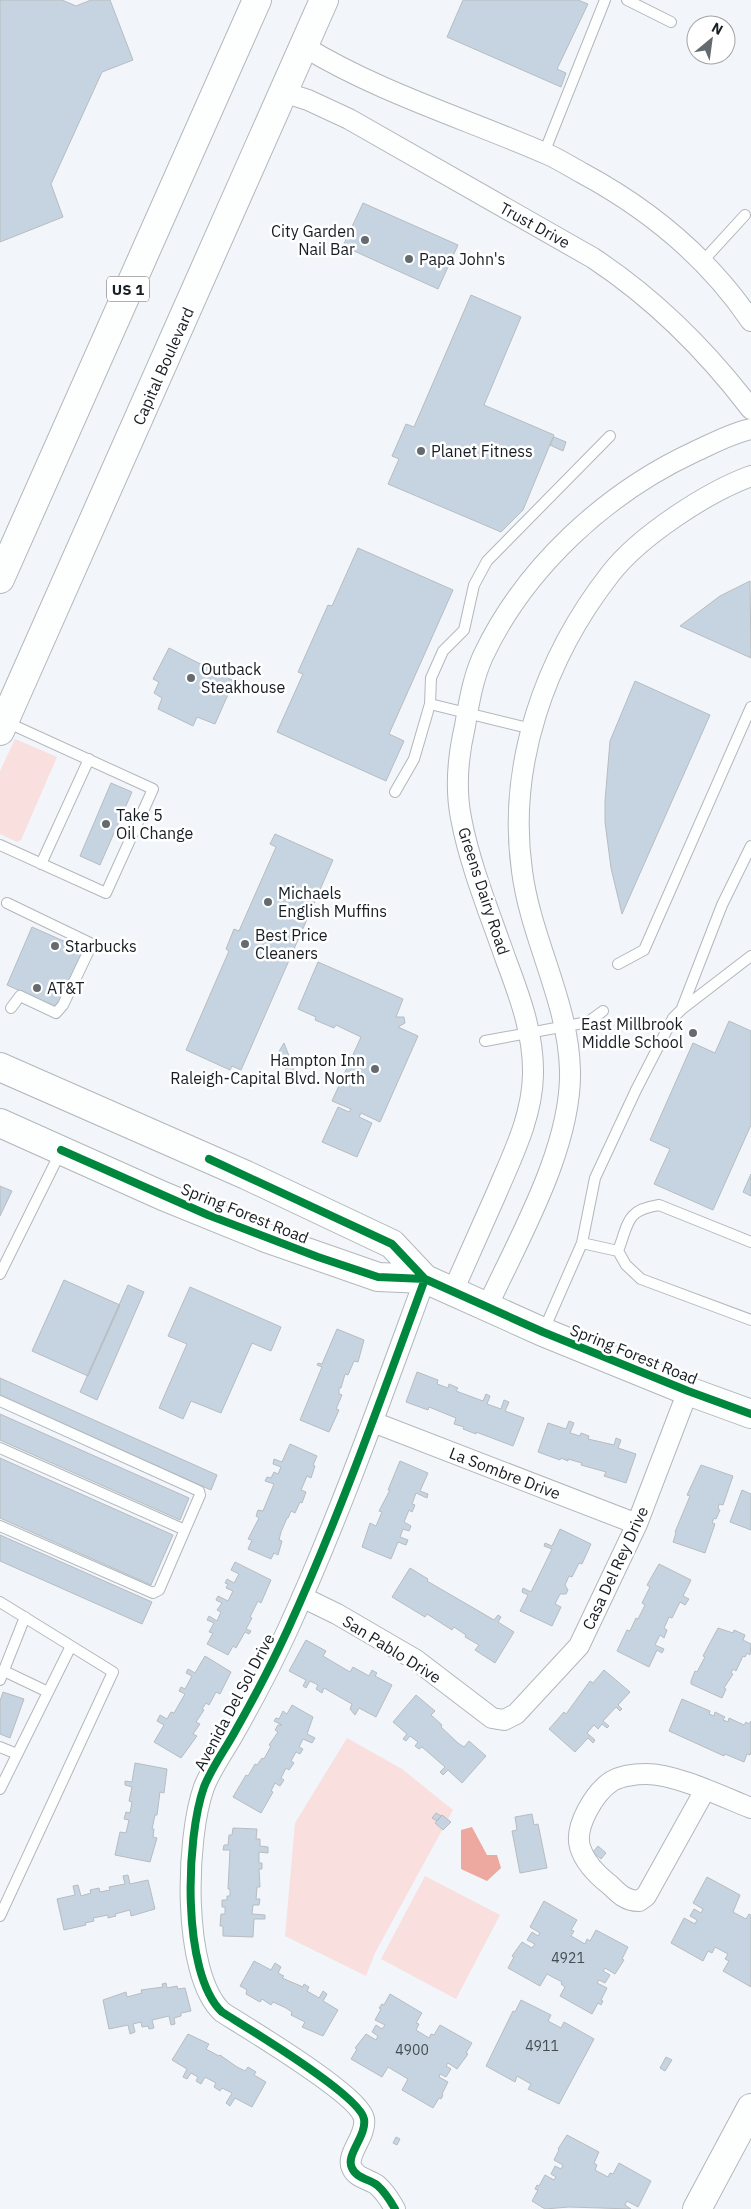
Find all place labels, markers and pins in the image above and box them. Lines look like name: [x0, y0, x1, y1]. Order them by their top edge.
place label: City Garden Nail Bar: [271, 221, 355, 259]
marker: City Garden Nail Bar: [359, 234, 371, 246]
place label: Papa John's: [419, 249, 505, 269]
marker: Papa John's: [403, 253, 415, 265]
place label: Planet Fitness: [431, 441, 533, 461]
marker: Planet Fitness: [415, 445, 427, 457]
place label: Outback Steakhouse: [201, 659, 286, 697]
marker: Outback Steakhouse: [185, 672, 197, 684]
place label: Take 5 Oil Change: [116, 805, 193, 843]
marker: Take 5 Oil Change: [100, 818, 112, 830]
place label: Michaels English Muffins: [278, 883, 387, 921]
marker: Michaels English Muffins: [262, 896, 274, 908]
place label: Best Price Cleaners: [255, 925, 328, 963]
place label: Starbucks: [65, 936, 137, 956]
marker: Best Price Cleaners: [239, 938, 251, 950]
marker: Starbucks: [49, 940, 61, 952]
place label: AT&T: [47, 978, 84, 998]
marker: AT&T: [31, 982, 43, 994]
place label: East Millbrook Middle School: [581, 1014, 684, 1052]
marker: East Millbrook Middle School: [687, 1027, 699, 1039]
place label: Hampton Inn Raleigh-Capital Blvd. North: [170, 1050, 365, 1088]
marker: Hampton Inn Raleigh-Capital Blvd. North: [369, 1063, 381, 1075]

